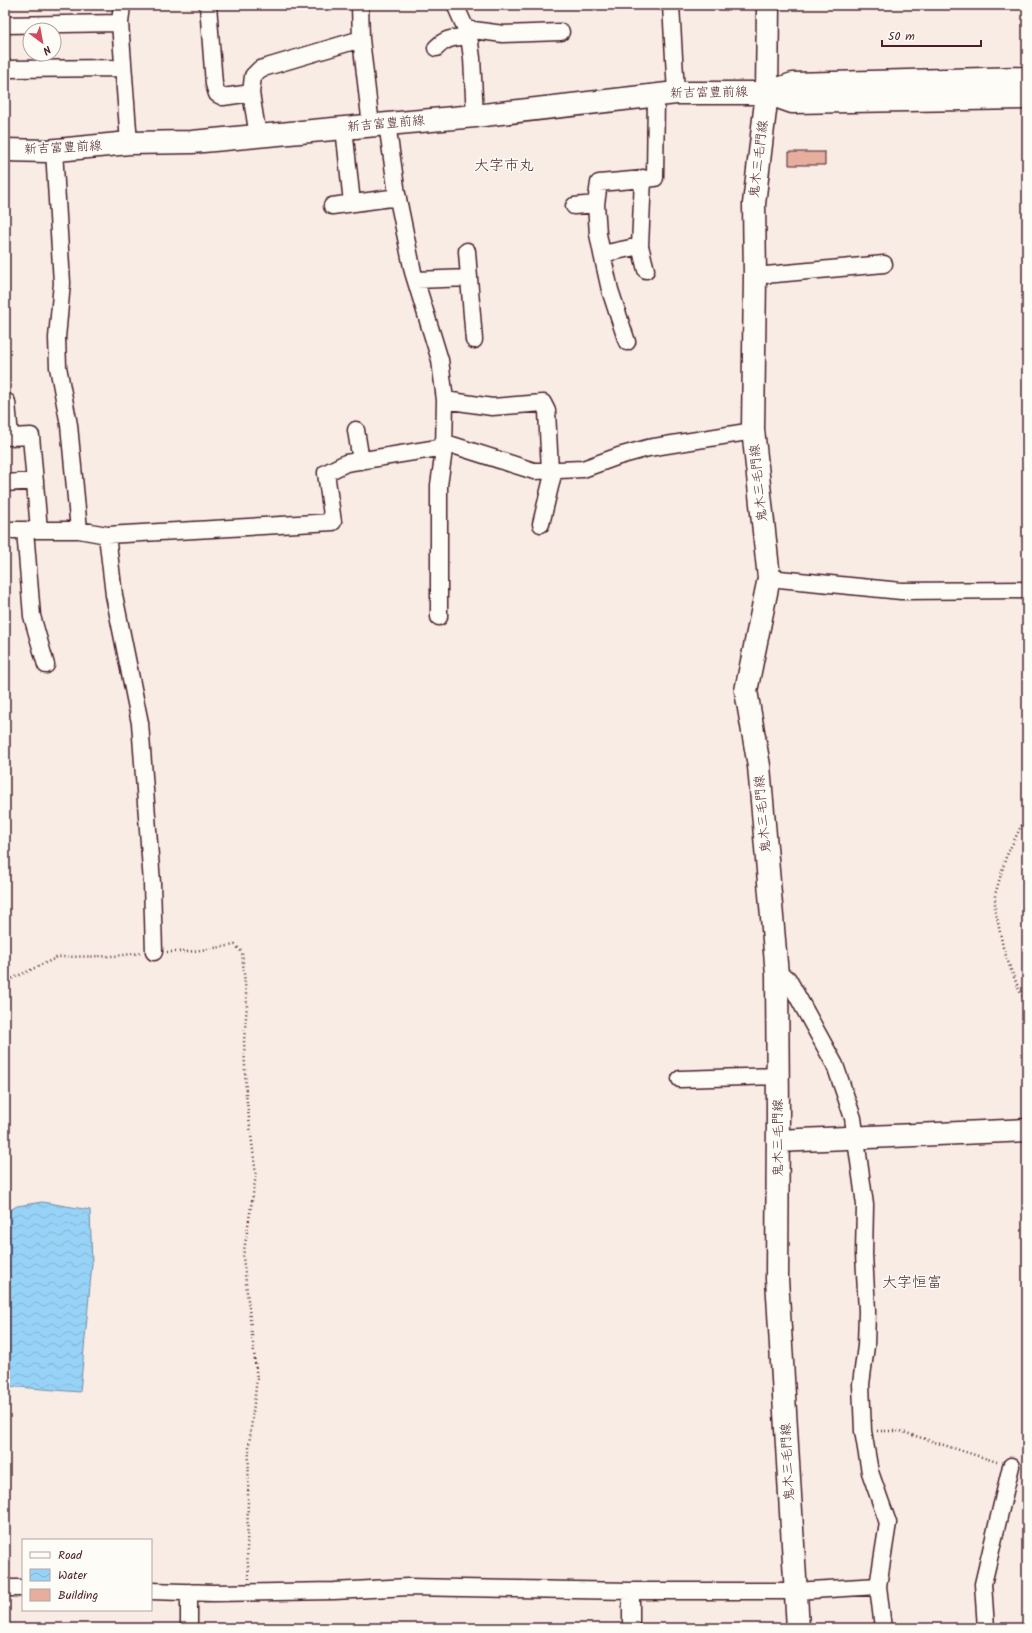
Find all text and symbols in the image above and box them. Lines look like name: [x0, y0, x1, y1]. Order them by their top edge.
north arrow: [22, 22, 62, 62]
scale bar: [882, 22, 981, 48]
text: 50 m: [888, 27, 915, 46]
text: N: [39, 40, 54, 59]
street label: 新吉富豊前線: [670, 82, 749, 104]
street label: 新吉富豊前線: [346, 110, 427, 138]
street label: 鬼木三毛門線: [744, 118, 774, 199]
street label: 新吉富豊前線: [23, 135, 103, 161]
district label: 大字市丸: [474, 154, 534, 178]
street label: 鬼木三毛門線: [744, 442, 774, 523]
street label: 鬼木三毛門線: [749, 773, 777, 854]
street label: 鬼木三毛門線: [768, 1098, 789, 1177]
district label: 大字恒富: [882, 1271, 942, 1295]
street label: 鬼木三毛門線: [775, 1422, 801, 1502]
legend: [22, 1539, 152, 1611]
text: Road: [58, 1546, 83, 1565]
text: Water: [58, 1566, 88, 1585]
text: Building: [58, 1586, 98, 1605]

